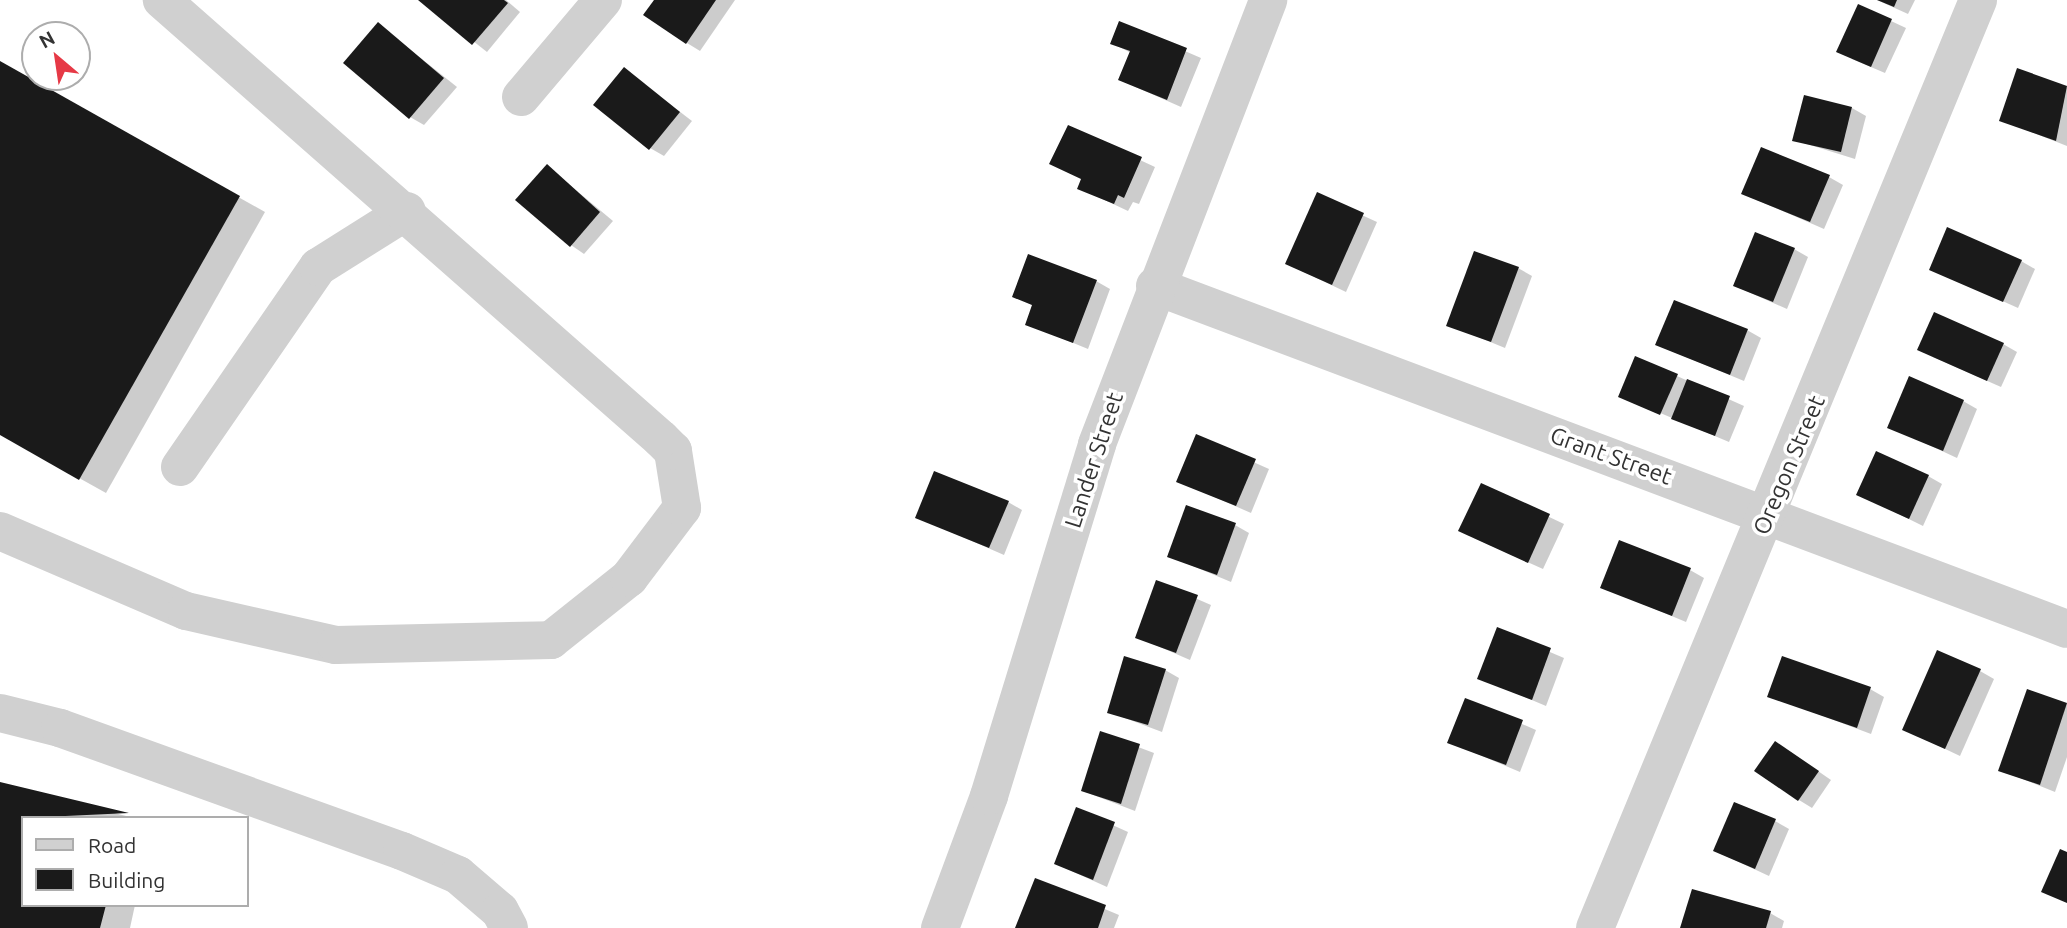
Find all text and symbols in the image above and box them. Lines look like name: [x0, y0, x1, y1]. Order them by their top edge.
north arrow: [21, 21, 91, 91]
text: N: [35, 26, 58, 52]
street label: Lander Street: [1059, 389, 1129, 531]
street label: Oregon Street: [1747, 391, 1831, 539]
street label: Grant Street: [1546, 421, 1676, 491]
legend: [21, 816, 248, 907]
text: Road: [88, 833, 136, 857]
text: Building: [88, 868, 165, 892]

